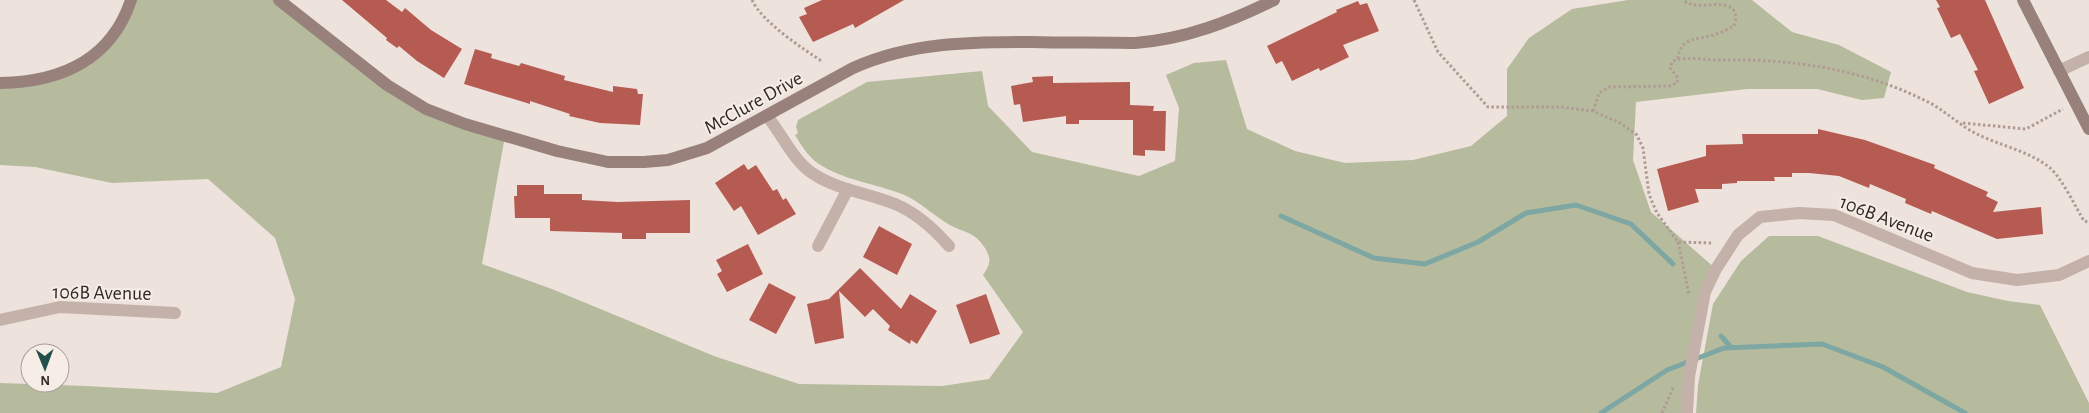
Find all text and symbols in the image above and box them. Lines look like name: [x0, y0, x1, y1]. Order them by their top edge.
street label: McClure Drive: [701, 68, 806, 138]
street label: 106B Avenue: [1837, 192, 1937, 246]
street label: 106B Avenue: [52, 282, 152, 304]
north arrow: [20, 343, 70, 393]
text: N: [40, 373, 50, 387]

